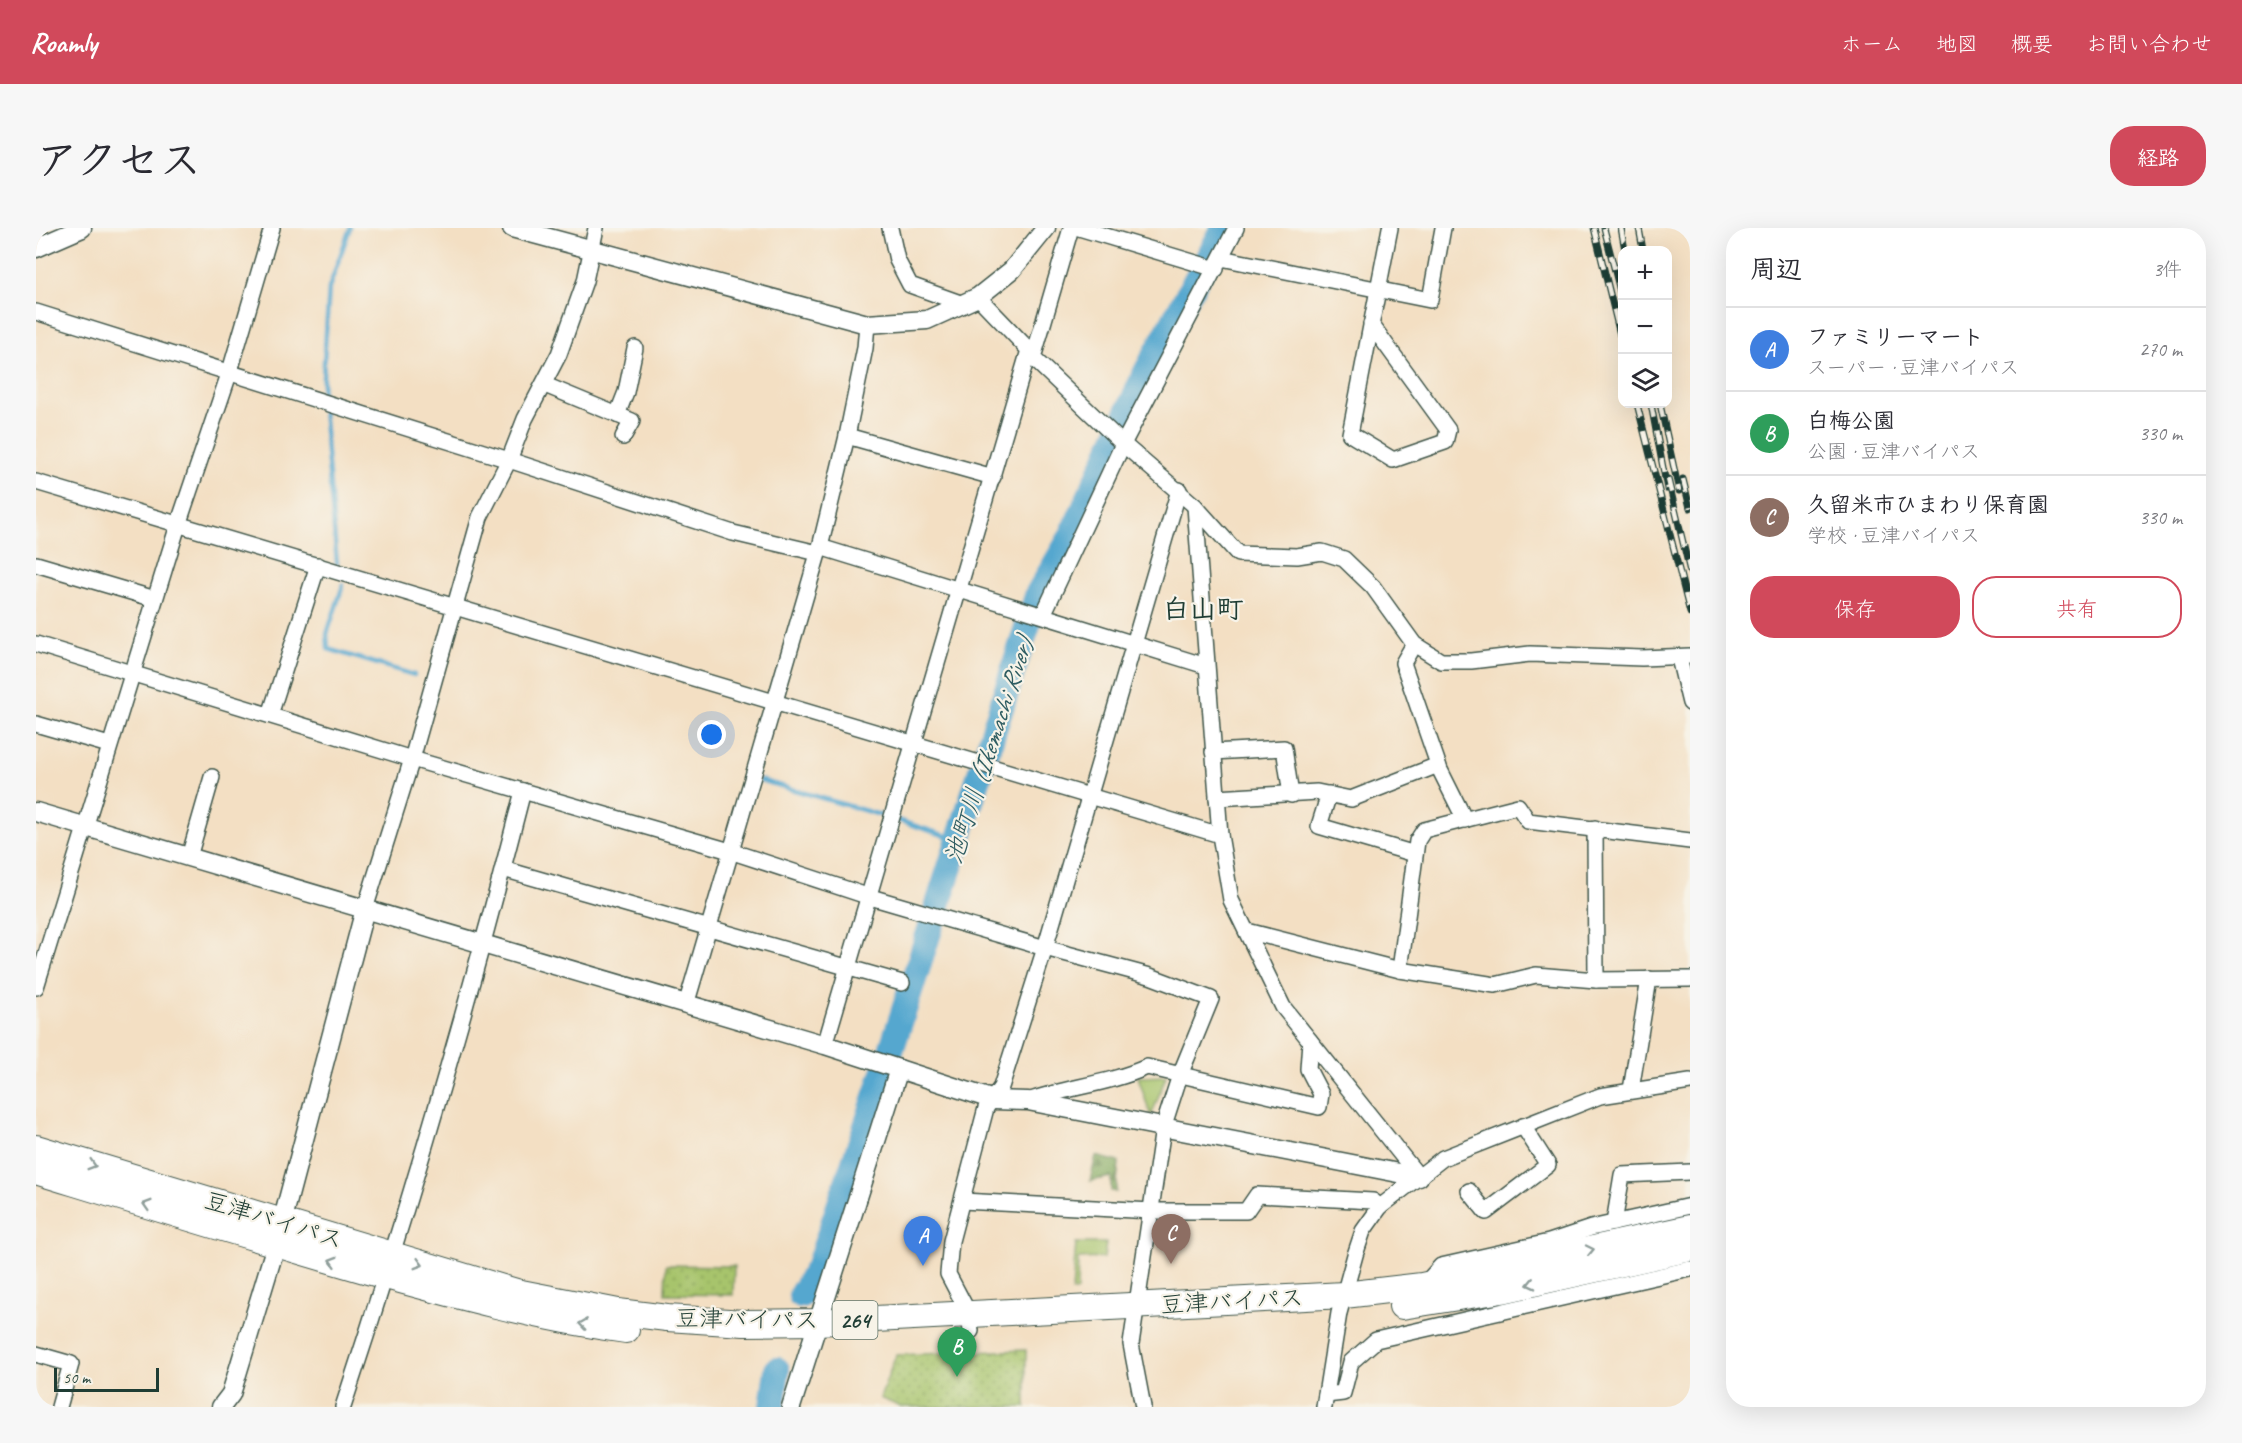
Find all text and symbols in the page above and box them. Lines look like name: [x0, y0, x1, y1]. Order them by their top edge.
text: Roamly: [30, 25, 97, 60]
text: ホーム: [1841, 31, 1903, 57]
text: 地図: [1936, 31, 1978, 57]
text: 概要: [2011, 31, 2053, 57]
text: お問い合わせ: [2086, 31, 2212, 57]
button: 経路: [2110, 126, 2206, 186]
text: アクセス: [36, 134, 201, 187]
map controls: [1618, 246, 1672, 408]
button: +: [1618, 246, 1672, 300]
text: 周辺: [1750, 253, 1802, 286]
text: 3件: [2153, 257, 2182, 282]
button: −: [1618, 300, 1672, 354]
text: ファミリーマート: [1807, 323, 1984, 351]
text: A: [1764, 337, 1775, 362]
text: 270 m: [2139, 337, 2182, 362]
button: layers: [1618, 354, 1672, 408]
text: スーパー · 豆津バイパス: [1807, 355, 2019, 380]
text: 白梅公園: [1807, 407, 1895, 435]
text: B: [1764, 421, 1775, 446]
text: 330 m: [2139, 421, 2182, 446]
text: 公園 · 豆津バイパス: [1807, 439, 1980, 464]
text: 久留米市ひまわり保育園: [1807, 491, 2049, 519]
text: C: [1765, 505, 1774, 530]
text: 330 m: [2139, 505, 2182, 530]
text: 学校 · 豆津バイパス: [1807, 523, 1980, 548]
button: 保存: [1750, 576, 1960, 638]
button: 共有: [1972, 576, 2182, 638]
district label: 白山町: [1163, 592, 1244, 626]
water label: 池町川 (Ikemachi River): [936, 629, 1042, 868]
your location: [697, 720, 726, 749]
one-way arrow: [86, 1158, 97, 1170]
street label: 豆津バイパス: [201, 1185, 347, 1255]
one-way arrow: [142, 1200, 152, 1212]
pin: C: [1152, 1214, 1190, 1264]
pin: A: [904, 1216, 942, 1266]
one-way arrow: [1585, 1244, 1595, 1257]
one-way arrow: [328, 1256, 339, 1268]
one-way arrow: [413, 1257, 424, 1269]
one-way arrow: [1526, 1277, 1536, 1290]
street label: 豆津バイパス: [1160, 1282, 1304, 1320]
road number: 264: [832, 1301, 878, 1339]
street label: 豆津バイパス: [675, 1303, 819, 1335]
one-way arrow: [579, 1319, 588, 1331]
pin: B: [938, 1328, 976, 1377]
scale bar: [54, 1365, 159, 1392]
text: 50 m: [63, 1368, 90, 1388]

